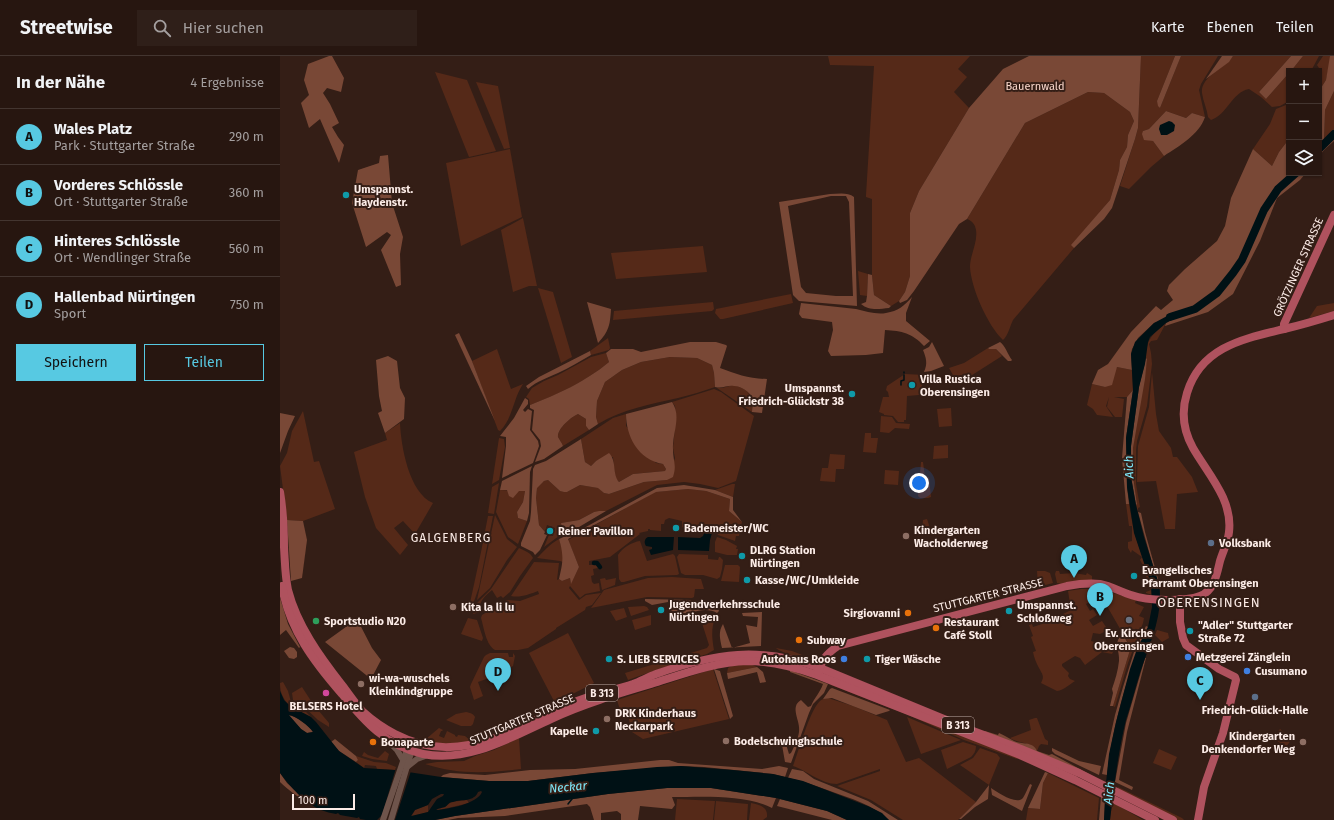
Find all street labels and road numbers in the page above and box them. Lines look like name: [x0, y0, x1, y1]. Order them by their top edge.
street label: GRÖTZINGER STRASSE: [1270, 215, 1326, 319]
street label: STUTTGARTER STRASSE: [932, 576, 1044, 615]
road number: B 313: [586, 685, 618, 701]
street label: STUTTGARTER STRASSE: [468, 691, 577, 747]
road number: B 313: [942, 717, 974, 733]

